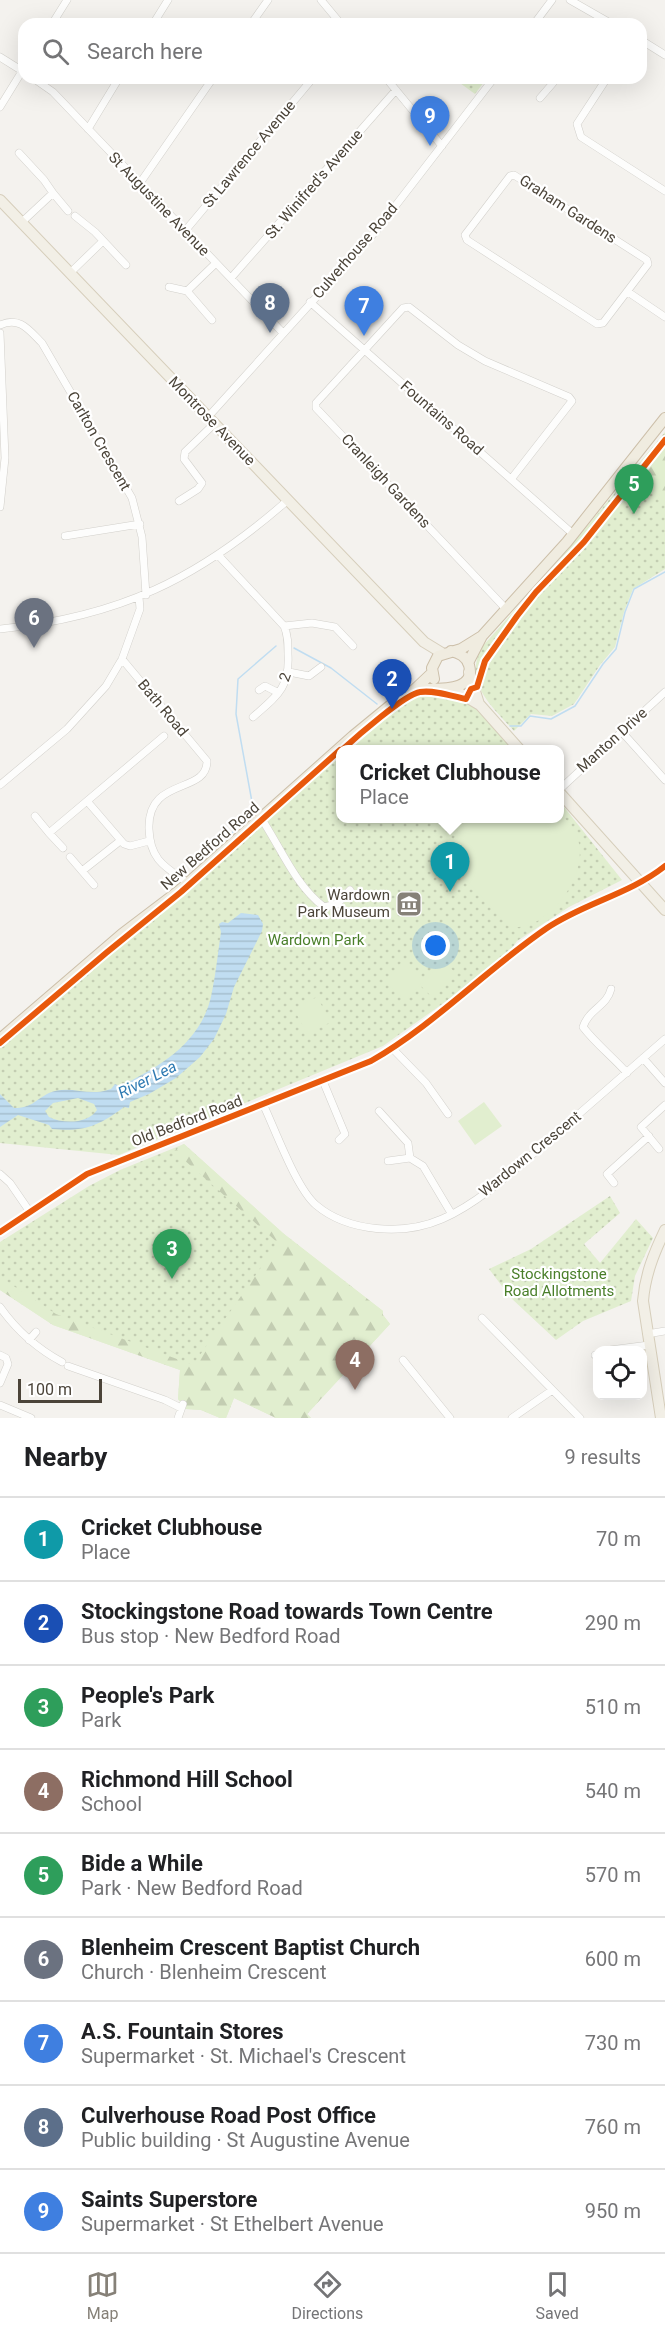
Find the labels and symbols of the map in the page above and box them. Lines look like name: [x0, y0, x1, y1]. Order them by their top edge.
pin: 9: [410, 96, 450, 146]
street label: St Lawrence Avenue: [199, 97, 299, 211]
street label: St. Winifred's Avenue: [261, 125, 367, 243]
street label: St Augustine Avenue: [105, 148, 213, 260]
street label: Graham Gardens: [516, 171, 620, 247]
street label: Culverhouse Road: [309, 200, 401, 302]
pin: 8: [250, 284, 290, 333]
pin: 7: [344, 286, 384, 336]
street label: Montrose Avenue: [165, 373, 259, 469]
street label: Fountains Road: [397, 377, 487, 459]
street label: Carlton Crescent: [63, 388, 135, 494]
street label: Cranleigh Gardens: [338, 430, 434, 532]
pin: 5: [614, 464, 654, 514]
pin: 6: [15, 598, 54, 648]
pin: 2: [372, 660, 412, 709]
street label: 2: [275, 670, 295, 684]
street label: Bath Road: [134, 676, 192, 740]
street label: Manton Drive: [573, 704, 651, 776]
street label: New Bedford Road: [157, 798, 263, 894]
pin: 1: [430, 842, 470, 892]
place label: Wardown Park Museum: [298, 886, 390, 921]
museum icon: Wardown Park Museum: [394, 889, 424, 919]
park label: Wardown Park: [268, 931, 365, 949]
your location: [421, 931, 450, 960]
water label: River Lea: [115, 1057, 180, 1102]
street label: Old Bedford Road: [129, 1092, 245, 1150]
street label: Wardown Crescent: [475, 1107, 585, 1201]
pin: 3: [152, 1230, 192, 1279]
park label: Stockingstone Road Allotments: [504, 1265, 614, 1300]
pin: 4: [336, 1340, 374, 1390]
scale bar: [18, 1376, 102, 1404]

